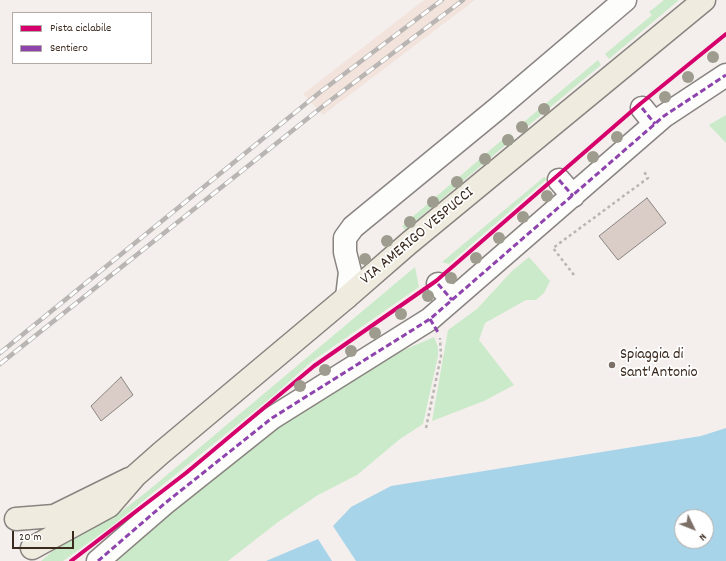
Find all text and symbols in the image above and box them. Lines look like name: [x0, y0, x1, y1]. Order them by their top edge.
legend: [12, 12, 152, 64]
text: Pista ciclabile: [50, 20, 111, 37]
text: Sentiero: [50, 40, 88, 57]
street label: VIA AMERIGO VESPUCCI: [357, 184, 479, 290]
place label: Spiaggia di Sant'Antonio: [620, 346, 698, 384]
marker: Spiaggia di Sant'Antonio: [607, 360, 617, 370]
north arrow: [674, 509, 714, 549]
scale bar: [14, 523, 76, 549]
text: 20 m: [19, 529, 42, 546]
text: N: [694, 529, 710, 544]

